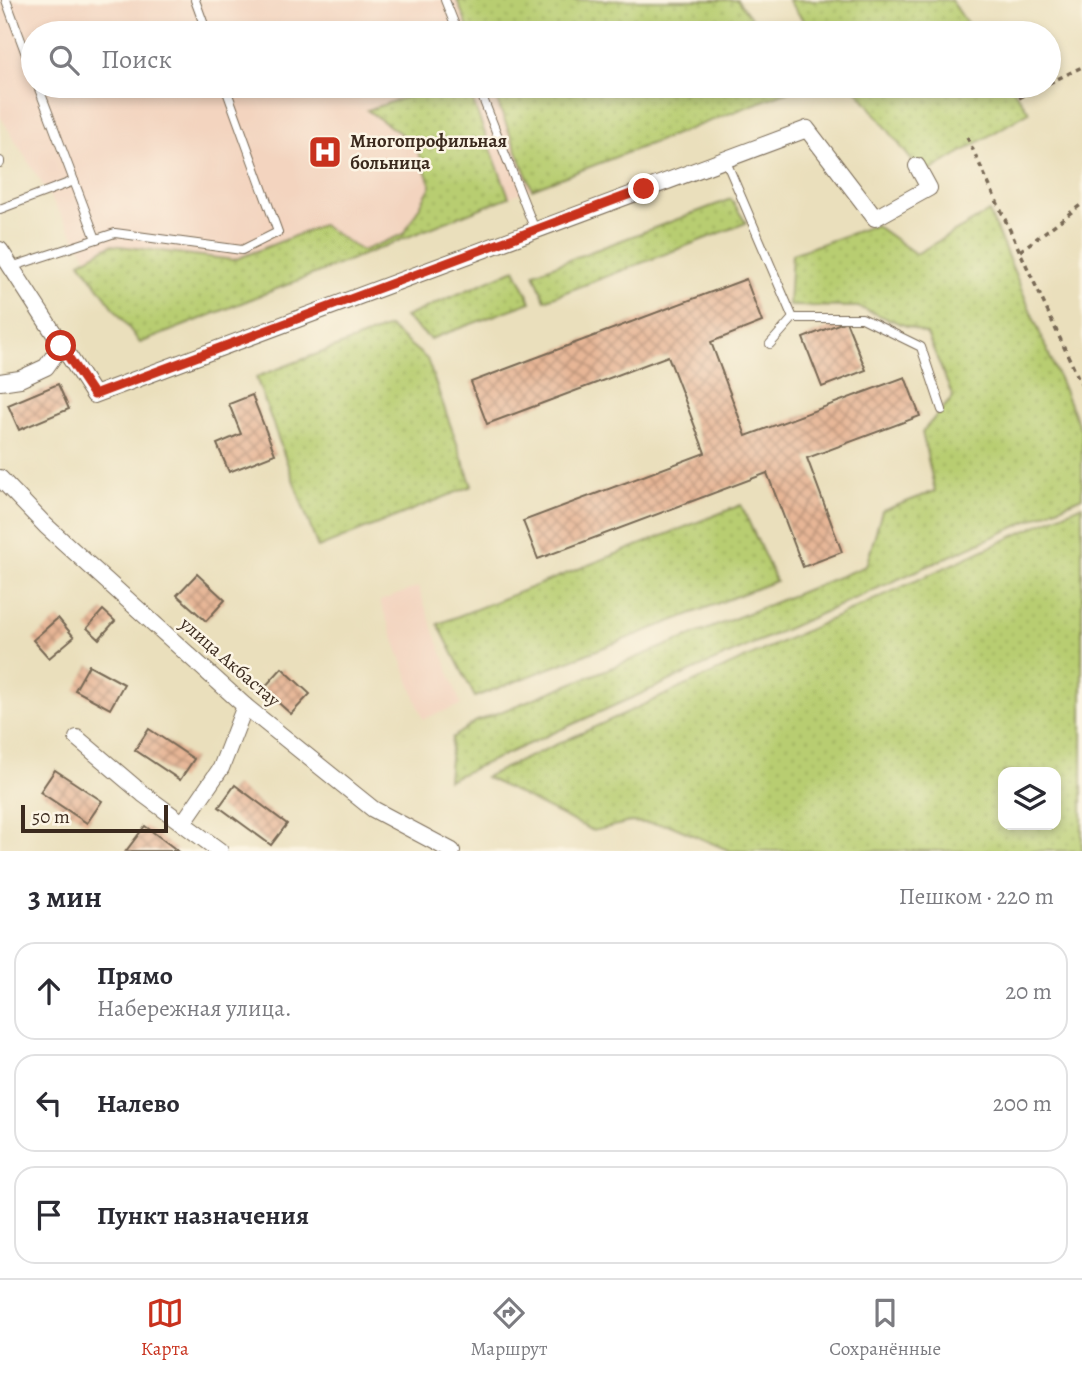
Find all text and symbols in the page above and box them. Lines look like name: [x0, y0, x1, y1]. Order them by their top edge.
search box: [21, 21, 1061, 98]
icon: search: [45, 41, 83, 79]
text: Поиск: [101, 42, 172, 77]
place label: Многопрофильная больница: [350, 128, 507, 176]
hospital icon: Многопрофильная больница: [306, 133, 344, 171]
route end: [628, 173, 659, 204]
route start: [45, 330, 76, 361]
street label: улица Акбастау: [173, 610, 286, 713]
map controls: [998, 767, 1061, 830]
button: layers: [998, 767, 1061, 830]
scale bar: [21, 802, 168, 834]
text: 50 m: [32, 804, 70, 830]
text: 3 мин: [28, 877, 102, 917]
text: Пешком · 220 m: [899, 881, 1054, 912]
text: Прямо: [97, 958, 173, 993]
icon: ahead: [30, 972, 68, 1010]
text: 20 m: [1005, 976, 1052, 1007]
text: Набережная улица.: [97, 993, 292, 1024]
icon: left: [30, 1084, 68, 1122]
text: Налево: [97, 1086, 180, 1121]
text: 200 m: [993, 1088, 1052, 1119]
icon: arrive: [30, 1196, 68, 1234]
text: Пункт назначения: [97, 1198, 309, 1233]
tab: Карта: [141, 1294, 189, 1362]
tab: Маршрут: [470, 1294, 547, 1362]
tab: Сохранённые: [829, 1294, 941, 1362]

